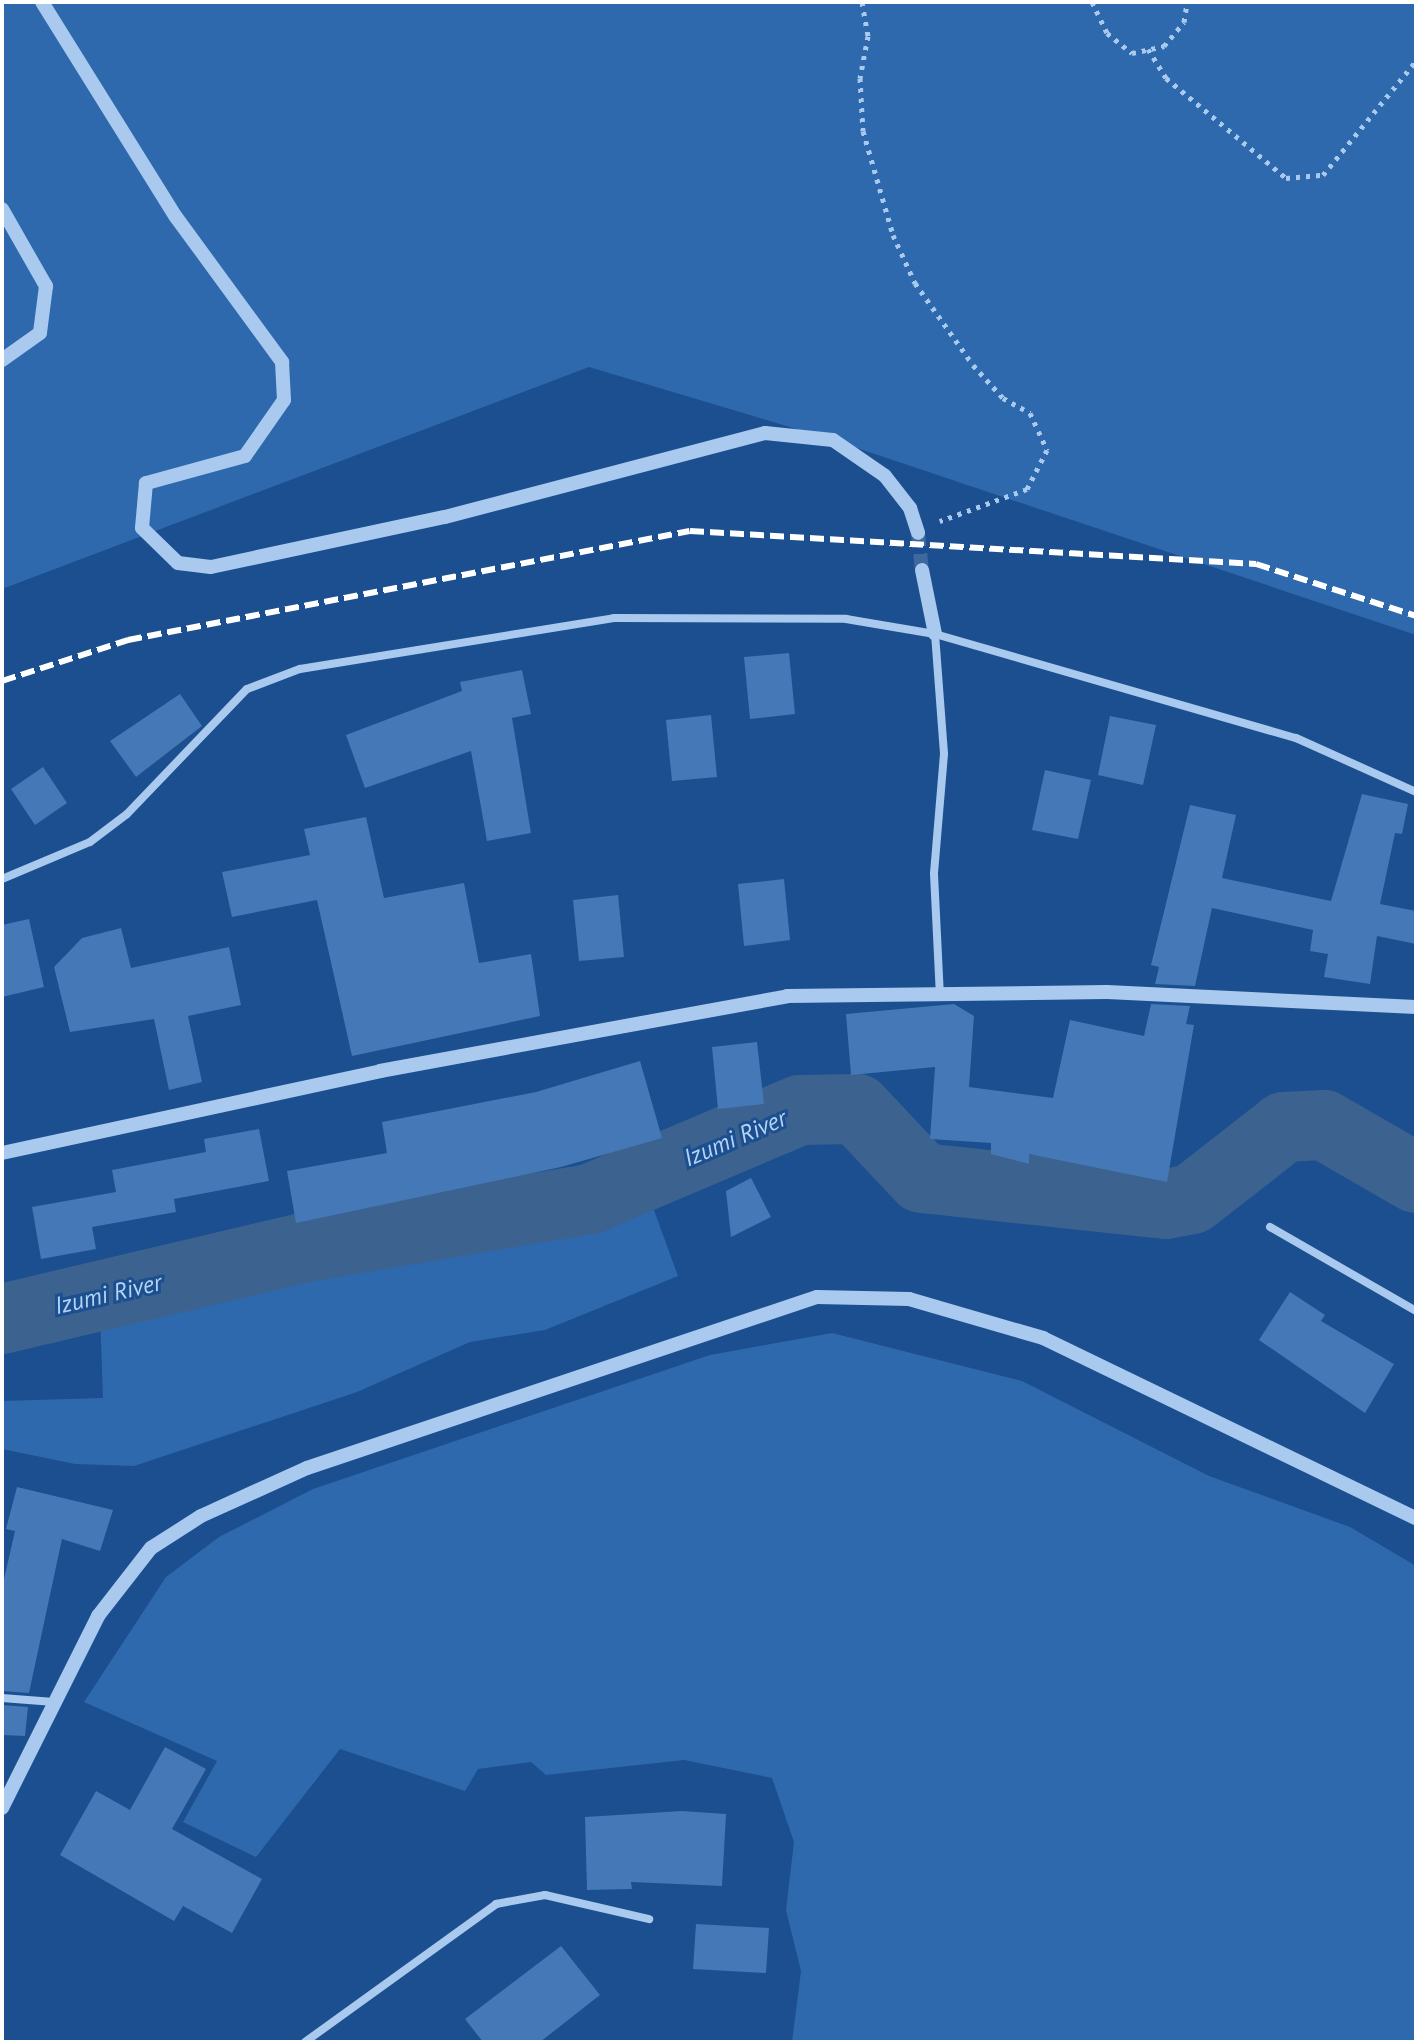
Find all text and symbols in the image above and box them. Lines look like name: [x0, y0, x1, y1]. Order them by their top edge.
water label: Izumi River: [679, 1103, 791, 1173]
water label: Izumi River: [52, 1268, 164, 1320]

